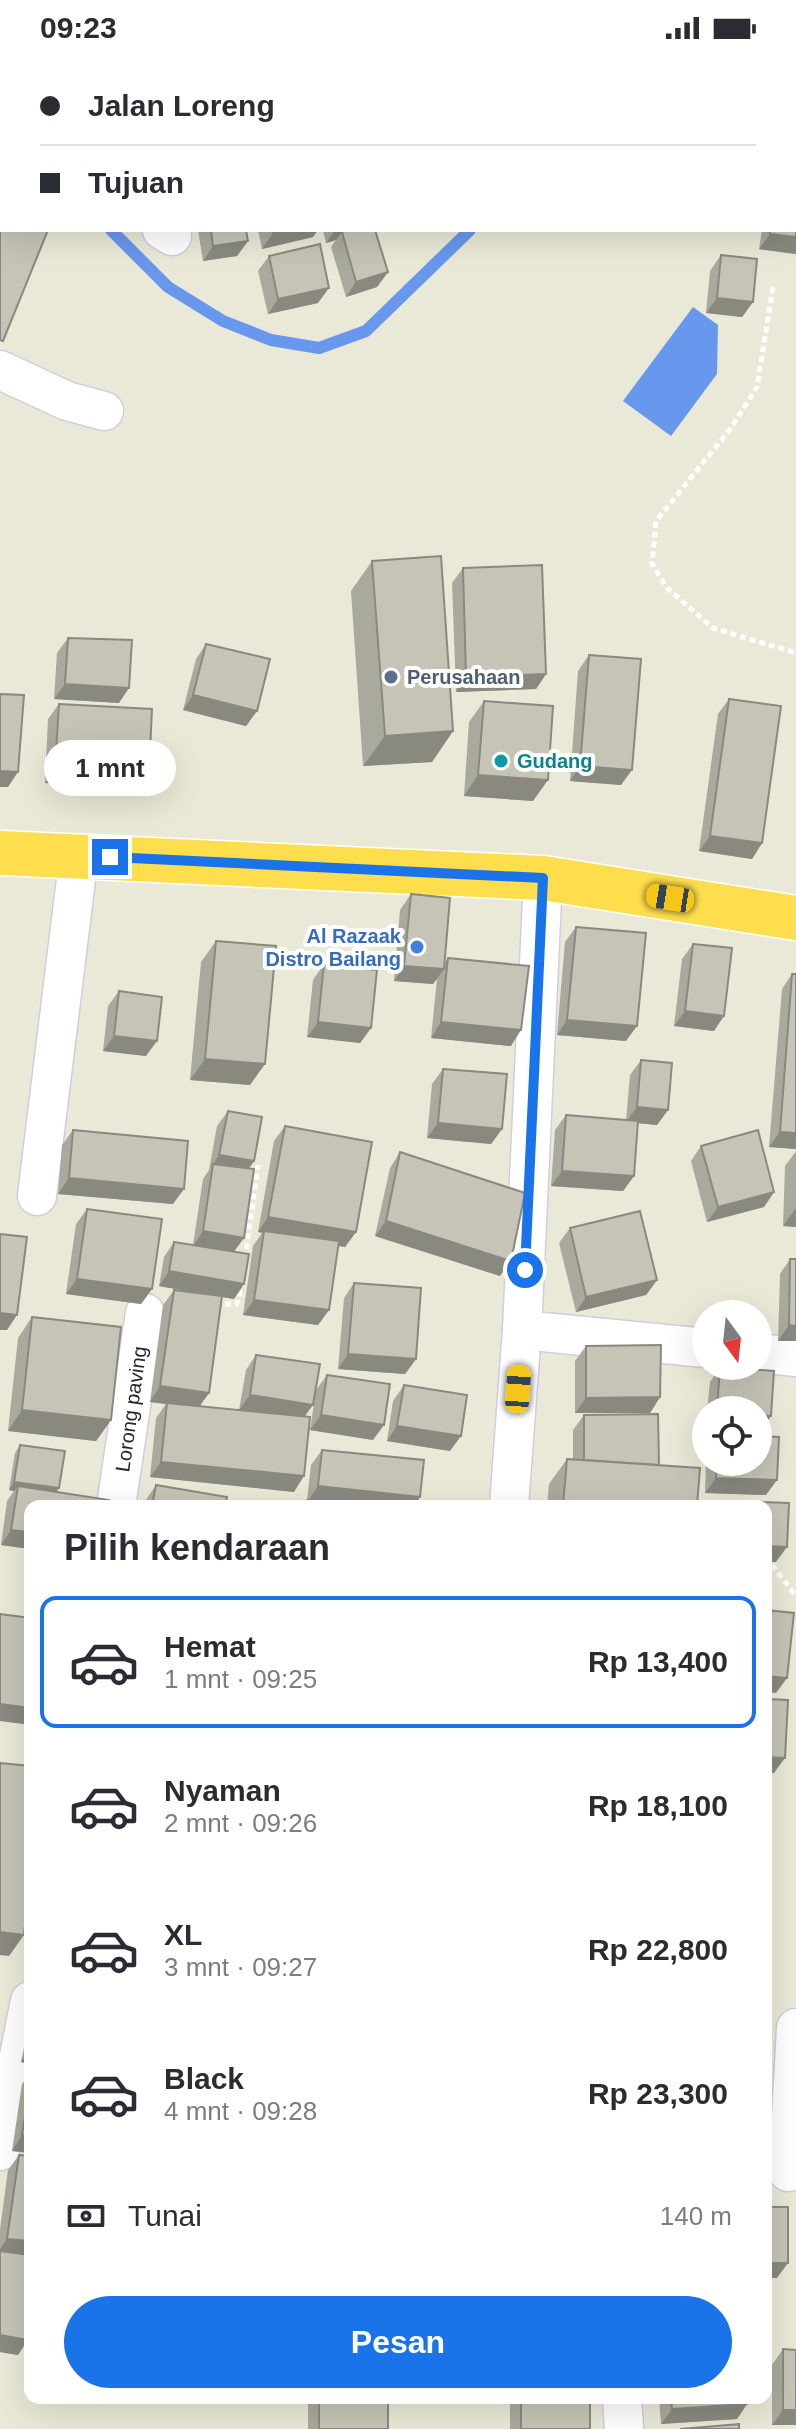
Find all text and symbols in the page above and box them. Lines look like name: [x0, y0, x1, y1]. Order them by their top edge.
text: 09:23: [40, 11, 117, 44]
text: Jalan Loreng: [88, 89, 275, 122]
text: Tujuan: [88, 166, 184, 199]
place label: Perusahaan: [407, 666, 520, 688]
marker: Perusahaan: [382, 668, 400, 686]
callout: 1 mnt: [44, 741, 176, 797]
place label: Gudang: [517, 750, 593, 772]
marker: Gudang: [492, 752, 510, 770]
text: 1 mnt: [75, 753, 145, 783]
route end: [92, 839, 128, 875]
car: [644, 882, 696, 914]
place label: Al Razaak Distro Bailang: [265, 925, 402, 970]
marker: Al Razaak Distro Bailang: [408, 938, 426, 956]
route start: [507, 1252, 543, 1288]
north arrow: [692, 1300, 772, 1380]
map controls: [692, 1300, 772, 1476]
street label: Lorong paving: [111, 1345, 151, 1473]
car: [504, 1364, 532, 1414]
button: locate: [692, 1396, 772, 1476]
text: Pilih kendaraan: [64, 1527, 330, 1568]
icon: car: [68, 1626, 140, 1698]
text: Hemat: [164, 1630, 256, 1663]
text: Rp 13,400: [588, 1645, 728, 1678]
text: 1 mnt · 09:25: [164, 1664, 317, 1694]
icon: car: [68, 1770, 140, 1842]
text: Nyaman: [164, 1774, 281, 1807]
text: Rp 18,100: [588, 1789, 728, 1822]
text: 2 mnt · 09:26: [164, 1808, 317, 1838]
icon: car: [68, 1914, 140, 1986]
text: XL: [164, 1918, 202, 1951]
text: Rp 22,800: [588, 1933, 728, 1966]
text: 3 mnt · 09:27: [164, 1952, 317, 1982]
icon: car: [68, 2058, 140, 2130]
text: Black: [164, 2062, 244, 2095]
text: Rp 23,300: [588, 2077, 728, 2110]
text: 4 mnt · 09:28: [164, 2096, 317, 2126]
icon: cash: [64, 2194, 108, 2238]
text: Tunai: [128, 2199, 202, 2232]
text: 140 m: [660, 2201, 732, 2231]
button: Pesan: [64, 2296, 732, 2388]

